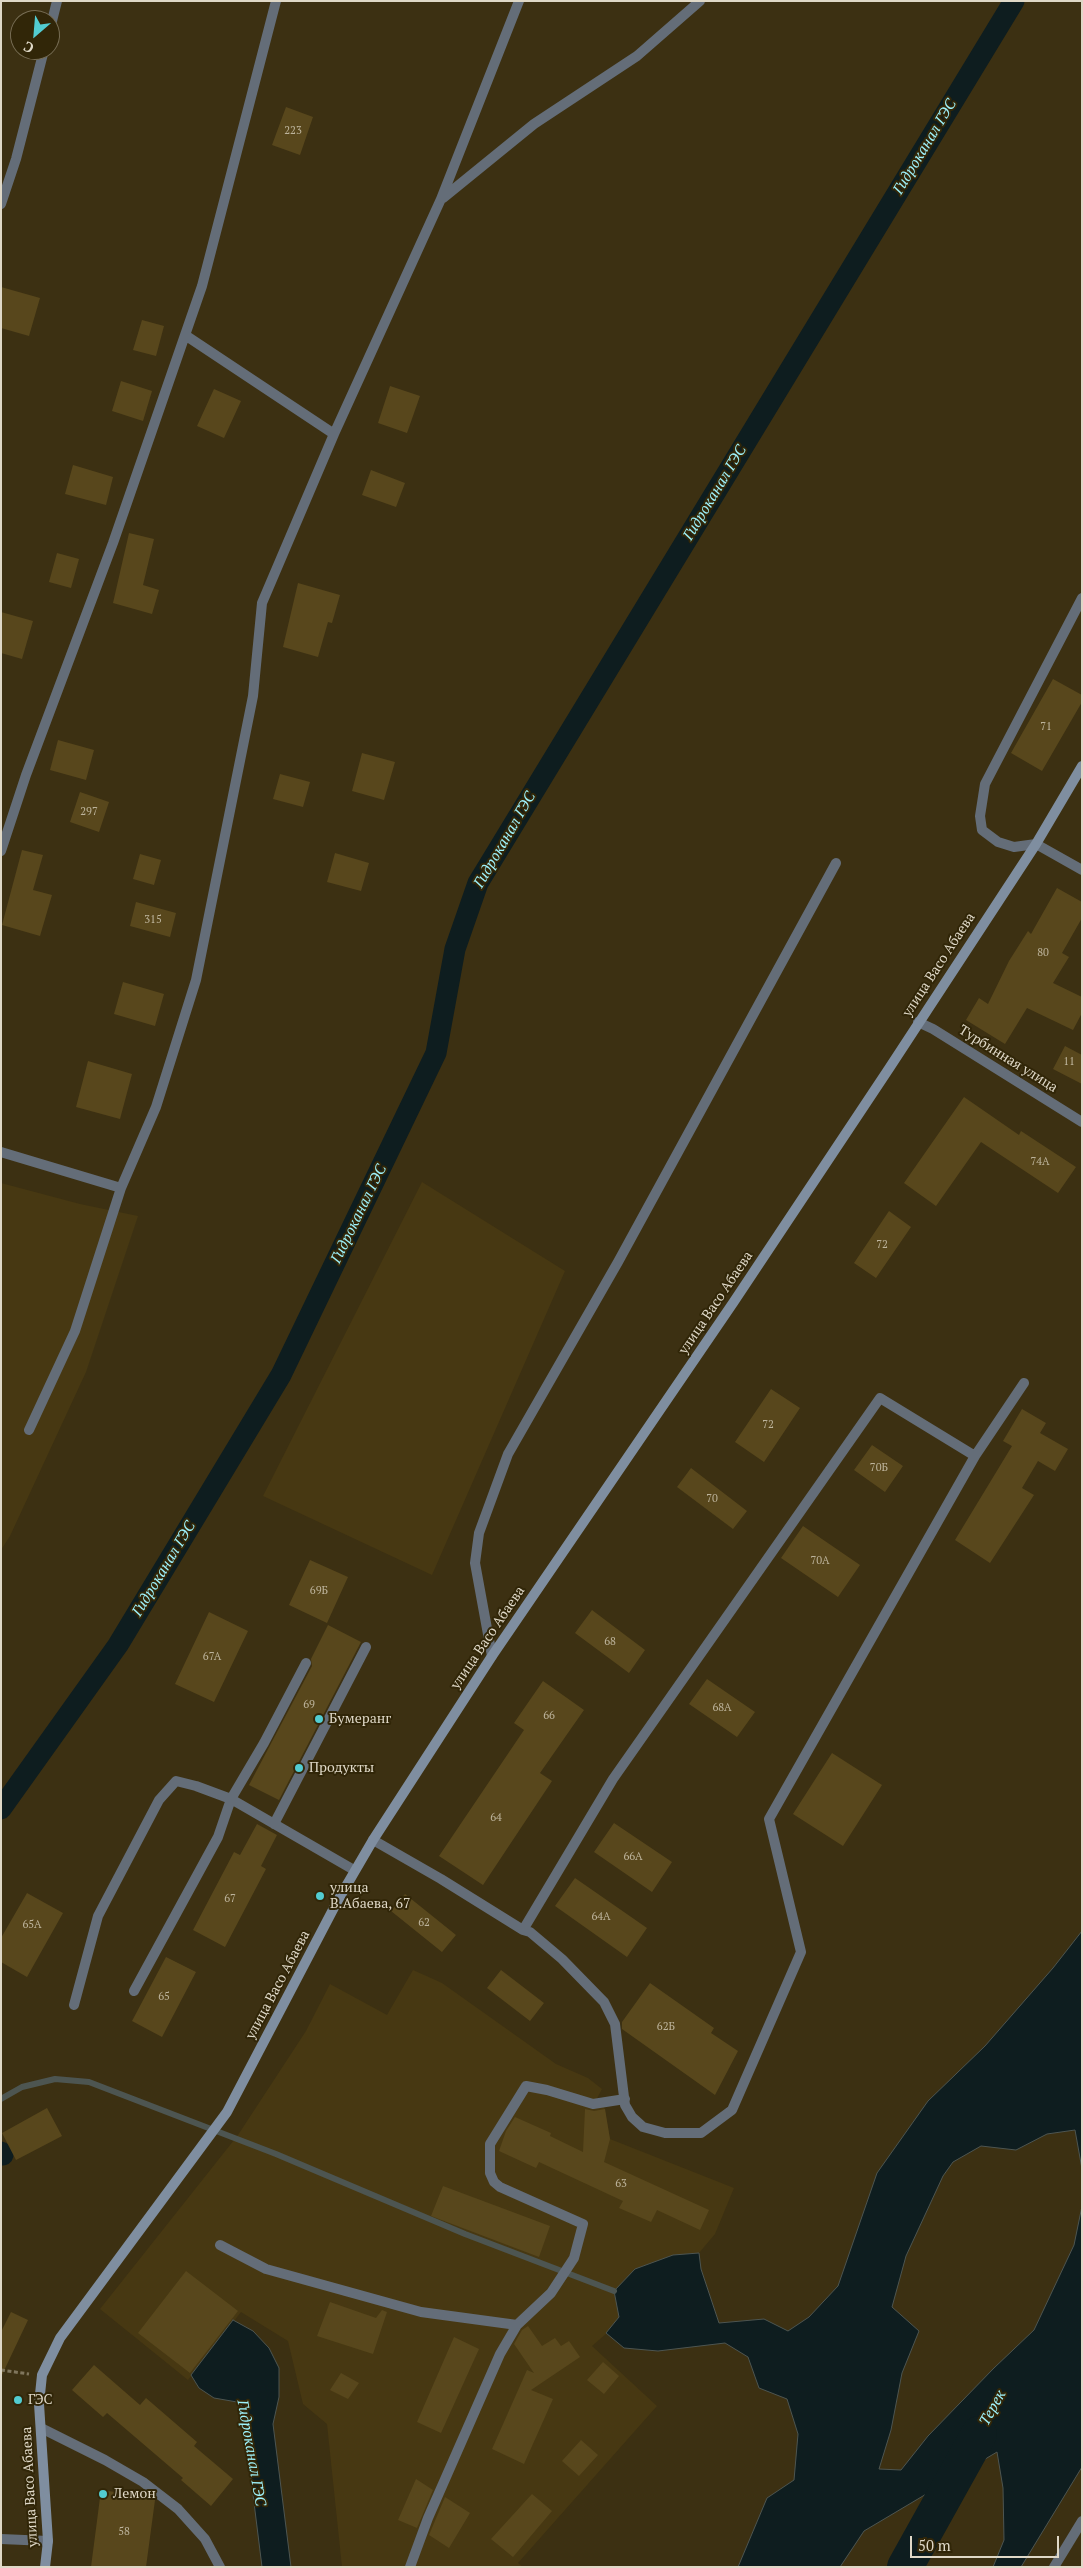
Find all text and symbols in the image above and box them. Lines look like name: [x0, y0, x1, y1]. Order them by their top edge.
north arrow: [10, 10, 60, 60]
text: С: [20, 37, 37, 58]
water label: Гидроканал ГЭС: [890, 96, 960, 198]
house number: 223: [284, 124, 302, 138]
water label: Гидроканал ГЭС: [680, 442, 750, 544]
house number: 71: [1040, 720, 1052, 734]
water label: Гидроканал ГЭС: [470, 789, 540, 891]
house number: 297: [80, 805, 98, 819]
street label: улица Васо Абаева: [899, 910, 979, 1020]
house number: 315: [144, 913, 162, 927]
house number: 80: [1037, 946, 1049, 960]
street label: Турбинная улица: [955, 1022, 1061, 1096]
house number: 11: [1063, 1055, 1075, 1069]
house number: 74А: [1030, 1155, 1050, 1169]
water label: Гидроканал ГЭС: [327, 1162, 391, 1266]
house number: 72: [876, 1238, 888, 1252]
street label: улица Васо Абаева: [675, 1248, 757, 1358]
house number: 72: [762, 1418, 774, 1432]
house number: 70Б: [870, 1461, 888, 1475]
house number: 70: [706, 1492, 718, 1506]
water label: Гидроканал ГЭС: [129, 1518, 199, 1620]
house number: 70А: [810, 1554, 830, 1568]
street label: улица Васо Абаева: [447, 1583, 529, 1693]
house number: 69Б: [310, 1584, 328, 1598]
house number: 68: [604, 1635, 616, 1649]
house number: 67А: [203, 1650, 221, 1664]
house number: 69: [303, 1698, 315, 1712]
house number: 68А: [712, 1701, 732, 1715]
house number: 66: [543, 1709, 555, 1723]
place label: Бумеранг: [329, 1711, 391, 1727]
marker: Бумеранг: [313, 1713, 325, 1725]
place label: Продукты: [309, 1760, 374, 1776]
marker: Продукты: [293, 1762, 305, 1774]
house number: 64: [490, 1811, 502, 1825]
house number: 66А: [623, 1850, 643, 1864]
place label: улица В.Абаева, 67: [330, 1880, 411, 1912]
marker: улица В.Абаева, 67: [314, 1890, 326, 1902]
house number: 67: [224, 1892, 236, 1906]
house number: 64А: [591, 1910, 611, 1924]
house number: 62: [418, 1916, 430, 1930]
house number: 65А: [22, 1918, 42, 1932]
street label: улица Васо Абаева: [242, 1928, 314, 2042]
house number: 65: [158, 1990, 170, 2004]
house number: 62Б: [657, 2020, 675, 2034]
house number: 63: [615, 2177, 627, 2191]
water label: Терек: [976, 2387, 1010, 2429]
place label: ГЭС: [28, 2392, 53, 2408]
marker: ГЭС: [12, 2394, 24, 2406]
water label: Гидроканал ГЭС: [233, 2399, 269, 2507]
street label: улица Васо Абаева: [18, 2426, 42, 2548]
place label: Лемон: [113, 2486, 156, 2502]
marker: Лемон: [97, 2488, 109, 2500]
house number: 58: [118, 2525, 130, 2539]
scale bar: [913, 2526, 1062, 2558]
text: 50 m: [918, 2535, 951, 2555]

